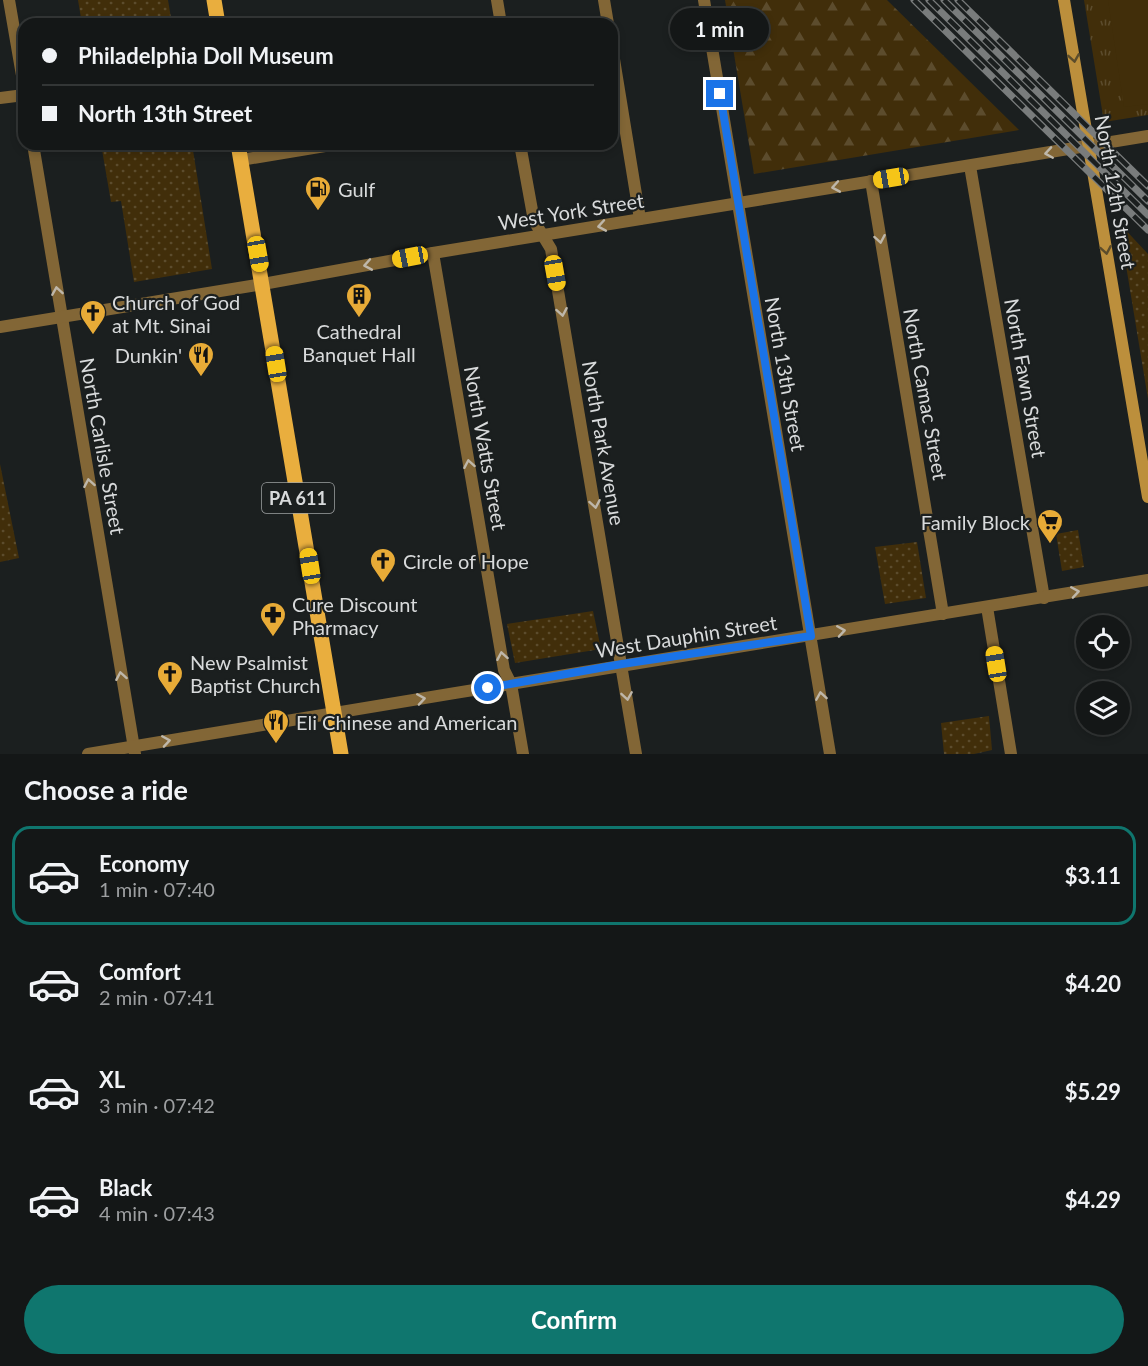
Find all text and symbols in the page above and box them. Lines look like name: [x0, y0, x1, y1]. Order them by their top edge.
callout: 1 min: [670, 7, 770, 49]
text: 1 min: [695, 17, 744, 41]
text: Philadelphia Doll Museum: [78, 42, 334, 69]
one-way arrow: [1067, 52, 1080, 62]
route end: [706, 80, 733, 107]
text: North 13th Street: [78, 100, 252, 127]
street label: North 12th Street: [1091, 113, 1141, 271]
one-way arrow: [1044, 146, 1054, 159]
car: [872, 166, 910, 190]
fuel station icon: Gulf: [303, 174, 333, 212]
place label: Gulf: [338, 177, 375, 201]
one-way arrow: [831, 181, 840, 193]
street label: West York Street: [496, 188, 646, 234]
one-way arrow: [597, 219, 607, 232]
one-way arrow: [874, 234, 886, 244]
car: [246, 235, 270, 273]
car: [391, 245, 429, 269]
one-way arrow: [1099, 245, 1112, 255]
car: [543, 254, 567, 292]
one-way arrow: [363, 258, 373, 271]
building icon: Cathedral Banquet Hall: [344, 281, 374, 319]
one-way arrow: [51, 286, 64, 296]
place label: Church of God at Mt. Sinai: [112, 290, 240, 337]
street label: North 13th Street: [761, 295, 811, 453]
street label: North Fawn Street: [1000, 296, 1052, 460]
church icon: Church of God at Mt. Sinai: [78, 298, 108, 336]
street label: North Camac Street: [899, 306, 953, 482]
one-way arrow: [555, 307, 567, 316]
place label: Cathedral Banquet Hall: [302, 319, 416, 366]
restaurant icon: Dunkin': [186, 340, 216, 378]
place label: Dunkin': [115, 343, 182, 367]
car: [264, 345, 288, 383]
street label: North Carlisle Street: [76, 356, 130, 536]
street label: North Park Avenue: [578, 359, 630, 527]
street label: North Watts Street: [460, 364, 512, 532]
one-way arrow: [463, 460, 476, 470]
one-way arrow: [83, 479, 96, 489]
road number: PA 611: [262, 483, 334, 513]
one-way arrow: [588, 499, 600, 509]
supermarket icon: Family Block: [1035, 507, 1065, 545]
place label: Family Block: [921, 510, 1031, 534]
church icon: Circle of Hope: [368, 546, 398, 584]
car: [298, 547, 322, 585]
place label: Circle of Hope: [403, 549, 529, 573]
one-way arrow: [1071, 587, 1080, 599]
place label: Cure Discount Pharmacy: [292, 592, 417, 639]
pharmacy icon: Cure Discount Pharmacy: [258, 600, 288, 638]
street label: West Dauphin Street: [594, 610, 778, 662]
map controls: [1076, 615, 1130, 735]
button: locate: [1076, 615, 1130, 669]
one-way arrow: [836, 625, 846, 638]
car: [984, 645, 1008, 683]
place label: New Psalmist Baptist Church: [190, 650, 320, 697]
one-way arrow: [496, 652, 509, 662]
church icon: New Psalmist Baptist Church: [155, 659, 185, 697]
one-way arrow: [116, 671, 128, 680]
route start: [474, 674, 501, 701]
button: layers: [1076, 681, 1130, 735]
one-way arrow: [620, 691, 633, 701]
one-way arrow: [815, 692, 828, 702]
one-way arrow: [416, 693, 426, 705]
restaurant icon: Eli Chinese and American: [261, 707, 291, 745]
place label: Eli Chinese and American: [296, 710, 517, 734]
one-way arrow: [161, 735, 171, 748]
text: Choose a ride: [24, 773, 188, 806]
icon: car: [27, 849, 81, 903]
text: Economy: [99, 850, 189, 877]
text: $3.11: [1065, 862, 1121, 889]
text: 1 min · 07:40: [99, 877, 215, 901]
icon: car: [27, 957, 81, 1011]
text: Comfort: [99, 958, 181, 985]
text: $4.20: [1065, 970, 1121, 997]
text: 2 min · 07:41: [99, 985, 215, 1009]
icon: car: [27, 1065, 81, 1119]
text: XL: [99, 1066, 125, 1093]
text: $5.29: [1065, 1078, 1121, 1105]
text: 3 min · 07:42: [99, 1093, 215, 1117]
icon: car: [27, 1173, 81, 1227]
text: Black: [99, 1174, 152, 1201]
text: $4.29: [1065, 1186, 1121, 1213]
text: 4 min · 07:43: [99, 1201, 215, 1225]
button: Confirm: [24, 1285, 1124, 1354]

